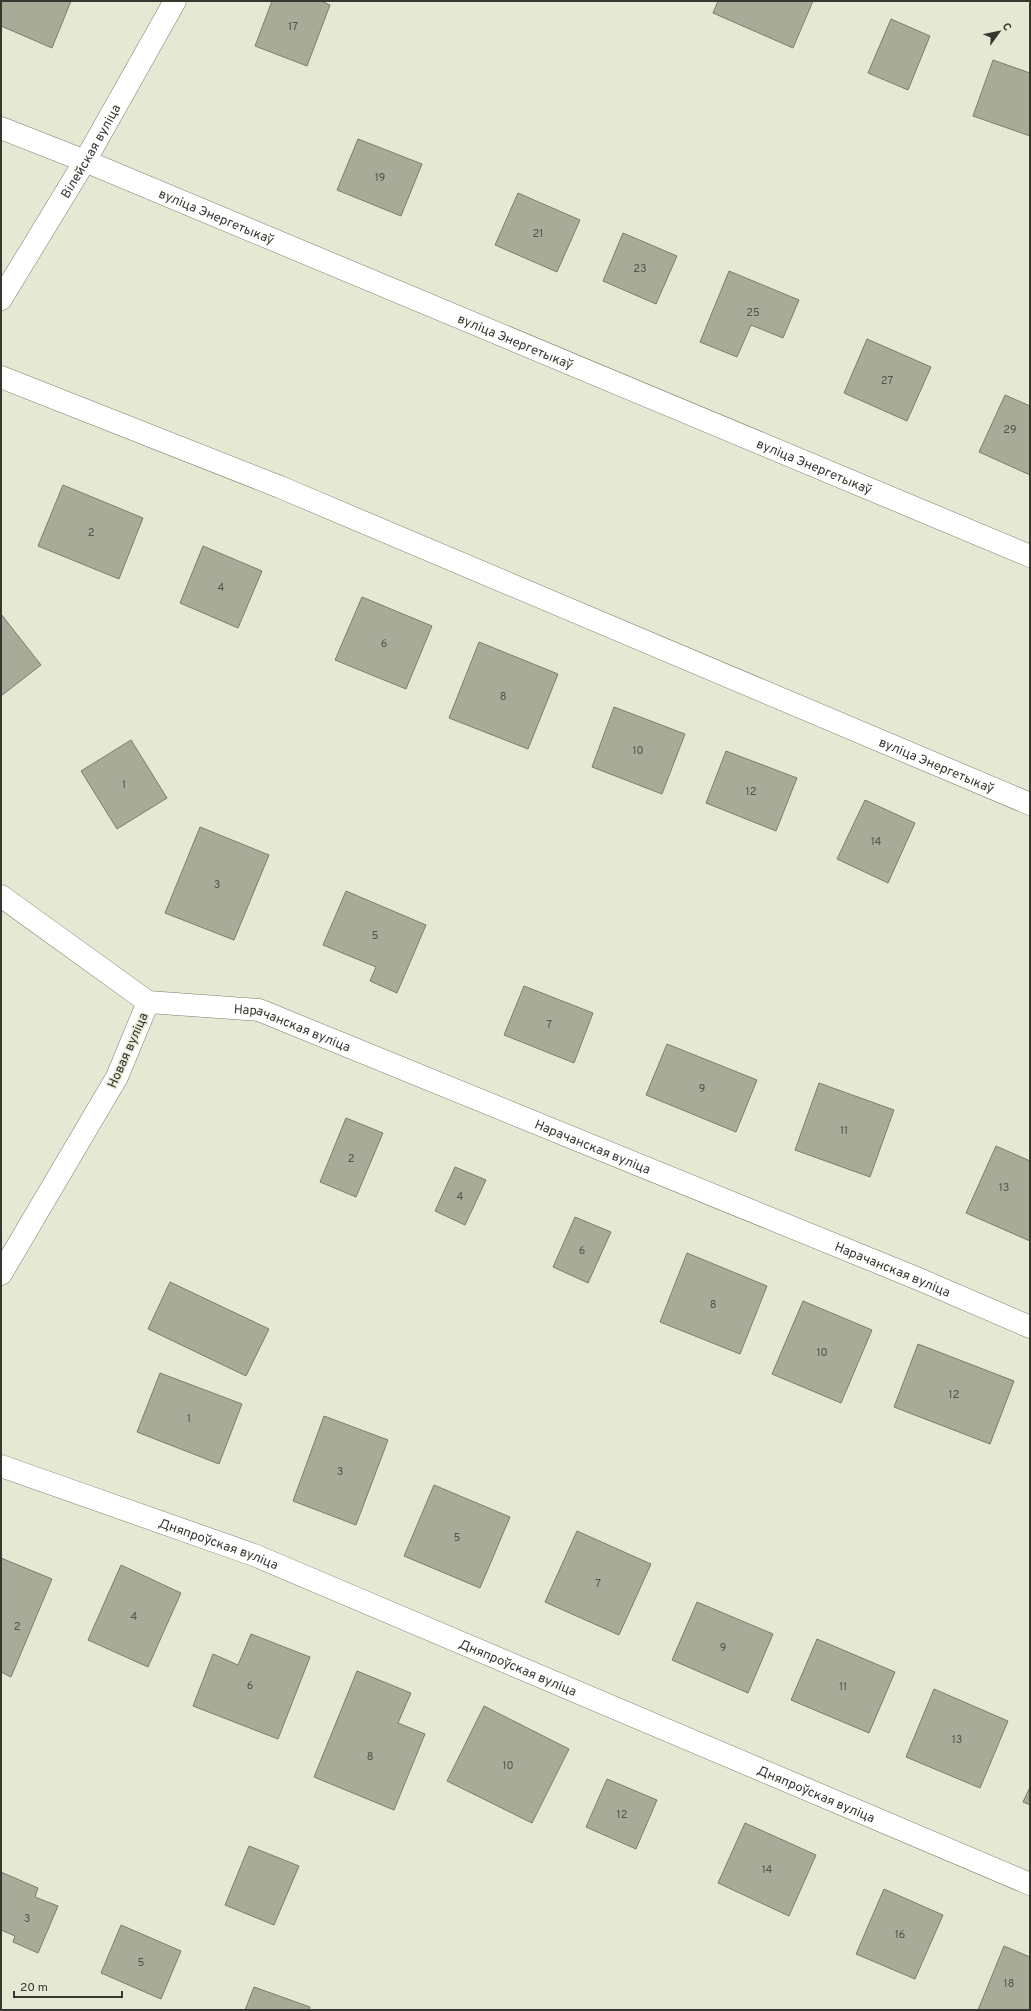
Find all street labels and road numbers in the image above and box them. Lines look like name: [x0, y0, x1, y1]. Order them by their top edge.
street label: Вілейская вуліца: [58, 102, 125, 202]
street label: вуліца Энергетыкаў: [156, 187, 276, 249]
street label: вуліца Энергетыкаў: [455, 312, 575, 374]
street label: вуліца Энергетыкаў: [754, 437, 874, 499]
street label: вуліца Энергетыкаў: [876, 735, 996, 798]
street label: Нарачанская вуліца: [233, 1002, 353, 1056]
street label: Новая вуліца: [105, 1010, 153, 1091]
street label: Нарачанская вуліца: [532, 1117, 653, 1179]
street label: Нарачанская вуліца: [832, 1240, 952, 1302]
street label: Дняпроўская вуліца: [156, 1516, 280, 1574]
street label: Дняпроўская вуліца: [456, 1637, 579, 1701]
street label: Дняпроўская вуліца: [754, 1763, 877, 1827]

